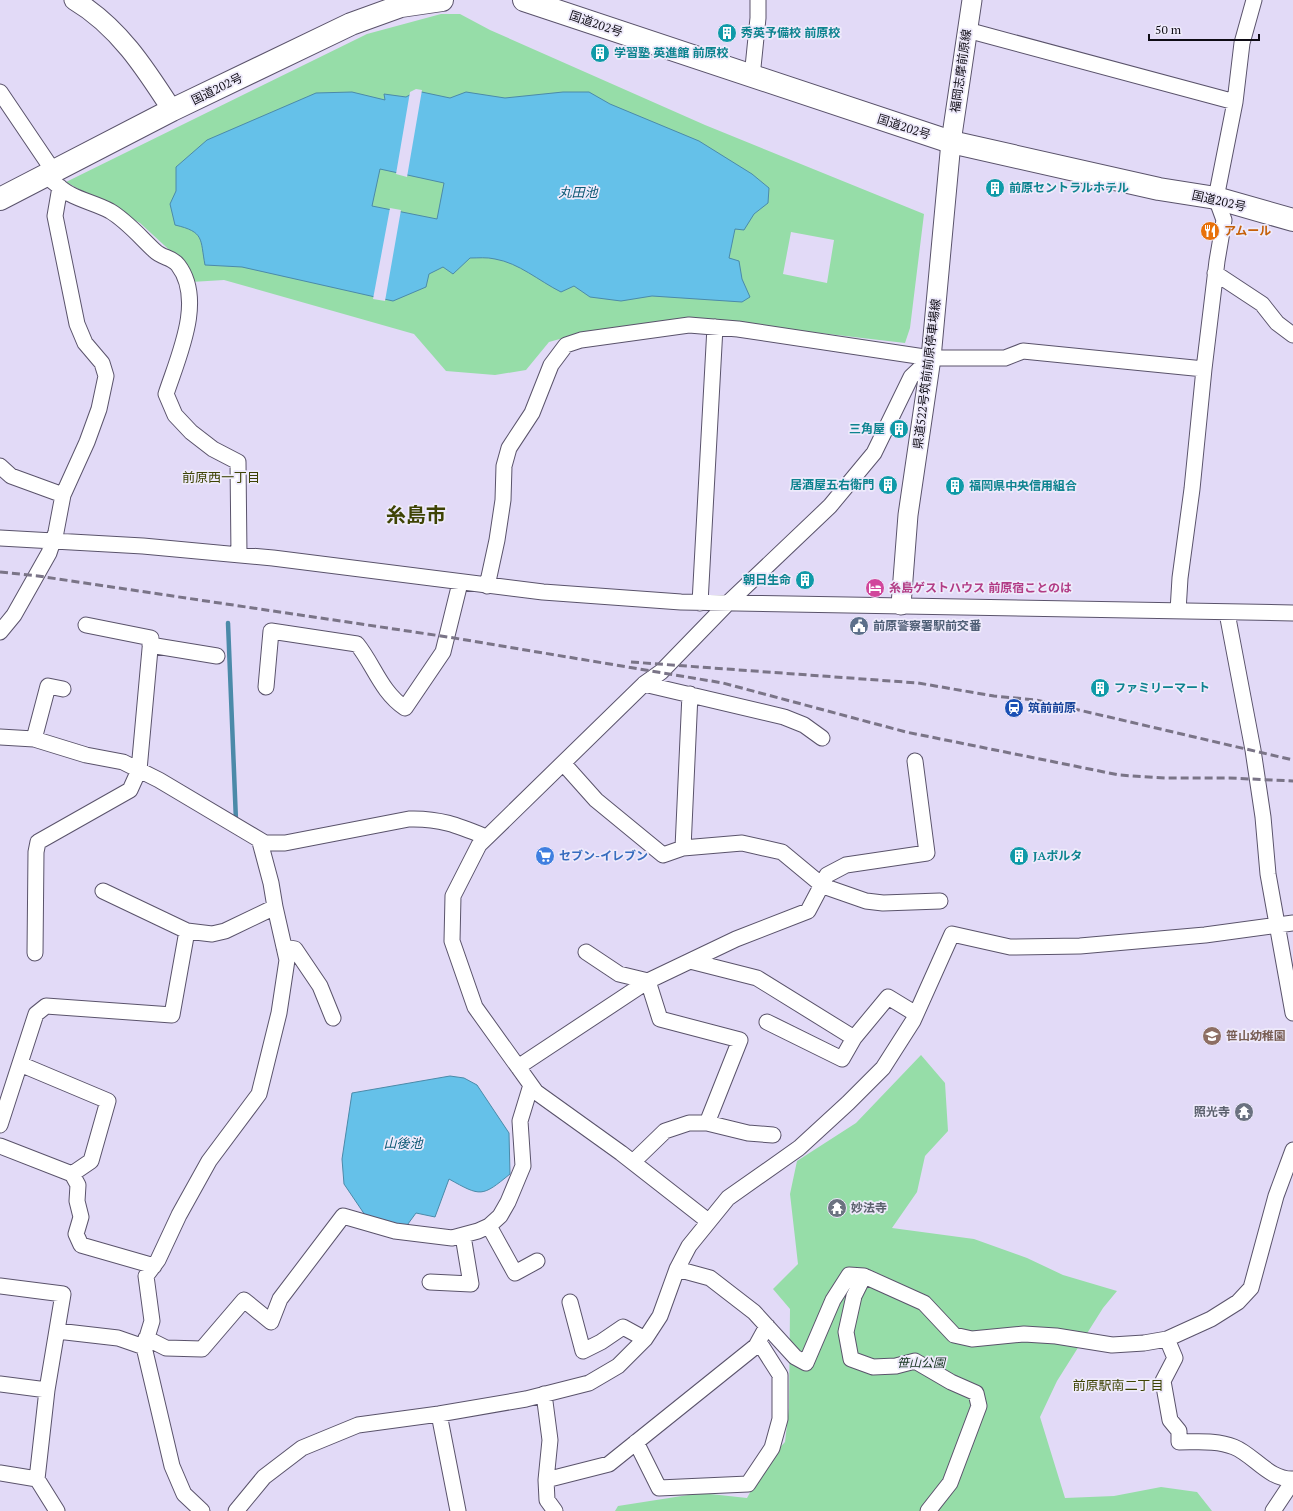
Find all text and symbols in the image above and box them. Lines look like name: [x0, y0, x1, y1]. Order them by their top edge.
street label: 国道202号: [568, 7, 625, 40]
scale bar: [1149, 16, 1259, 42]
building icon: 秀英予備校 前原校: [716, 22, 738, 44]
text: 50 m: [1155, 22, 1182, 37]
place label: 秀英予備校 前原校: [741, 25, 840, 40]
street label: 福岡志摩前原線: [947, 28, 974, 114]
building icon: 学習塾 英進館 前原校: [589, 42, 611, 64]
place label: 学習塾 英進館 前原校: [614, 45, 728, 60]
street label: 国道202号: [189, 70, 245, 107]
street label: 国道202号: [876, 111, 933, 142]
building icon: 前原セントラルホテル: [984, 177, 1006, 199]
place label: 前原セントラルホテル: [1009, 180, 1129, 195]
water label: 丸田池: [558, 183, 599, 201]
street label: 国道202号: [1191, 187, 1248, 214]
restaurant icon: アムール: [1199, 220, 1221, 242]
place label: アムール: [1224, 223, 1271, 238]
street label: 県道522号筑前前原停車場線: [910, 298, 943, 450]
building icon: 三角屋: [888, 418, 910, 440]
place label: 三角屋: [849, 421, 885, 436]
district label: 前原西一丁目: [182, 468, 260, 486]
building icon: 居酒屋五右衛門: [877, 474, 899, 496]
building icon: 福岡県中央信用組合: [944, 475, 966, 497]
place label: 居酒屋五右衛門: [790, 477, 874, 492]
place label: 福岡県中央信用組合: [969, 478, 1077, 493]
district label: 糸島市: [386, 501, 446, 528]
building icon: 朝日生命: [794, 569, 816, 591]
place label: 朝日生命: [743, 572, 791, 587]
hotel icon: 糸島ゲストハウス 前原宿ことのは: [864, 577, 886, 599]
place label: 糸島ゲストハウス 前原宿ことのは: [889, 580, 1072, 595]
public building icon: 前原警察署駅前交番: [848, 615, 870, 637]
place label: 前原警察署駅前交番: [873, 618, 982, 633]
building icon: ファミリーマート: [1089, 677, 1111, 699]
place label: ファミリーマート: [1114, 680, 1210, 695]
station icon: 筑前前原: [1003, 697, 1025, 719]
place label: 筑前前原: [1028, 700, 1076, 715]
supermarket icon: セブン-イレブン: [534, 845, 556, 867]
building icon: JAポルタ: [1008, 845, 1030, 867]
place label: セブン-イレブン: [559, 848, 648, 863]
place label: JAポルタ: [1033, 848, 1082, 863]
school or university icon: 笹山幼稚園: [1201, 1025, 1223, 1047]
place label: 笹山幼稚園: [1226, 1028, 1286, 1043]
temple icon: 照光寺: [1233, 1101, 1255, 1123]
place label: 照光寺: [1194, 1104, 1230, 1119]
water label: 山後池: [383, 1134, 424, 1152]
temple icon: 妙法寺: [826, 1197, 848, 1219]
place label: 妙法寺: [851, 1200, 887, 1215]
park label: 笹山公園: [897, 1355, 947, 1370]
district label: 前原駅南二丁目: [1072, 1376, 1164, 1394]

